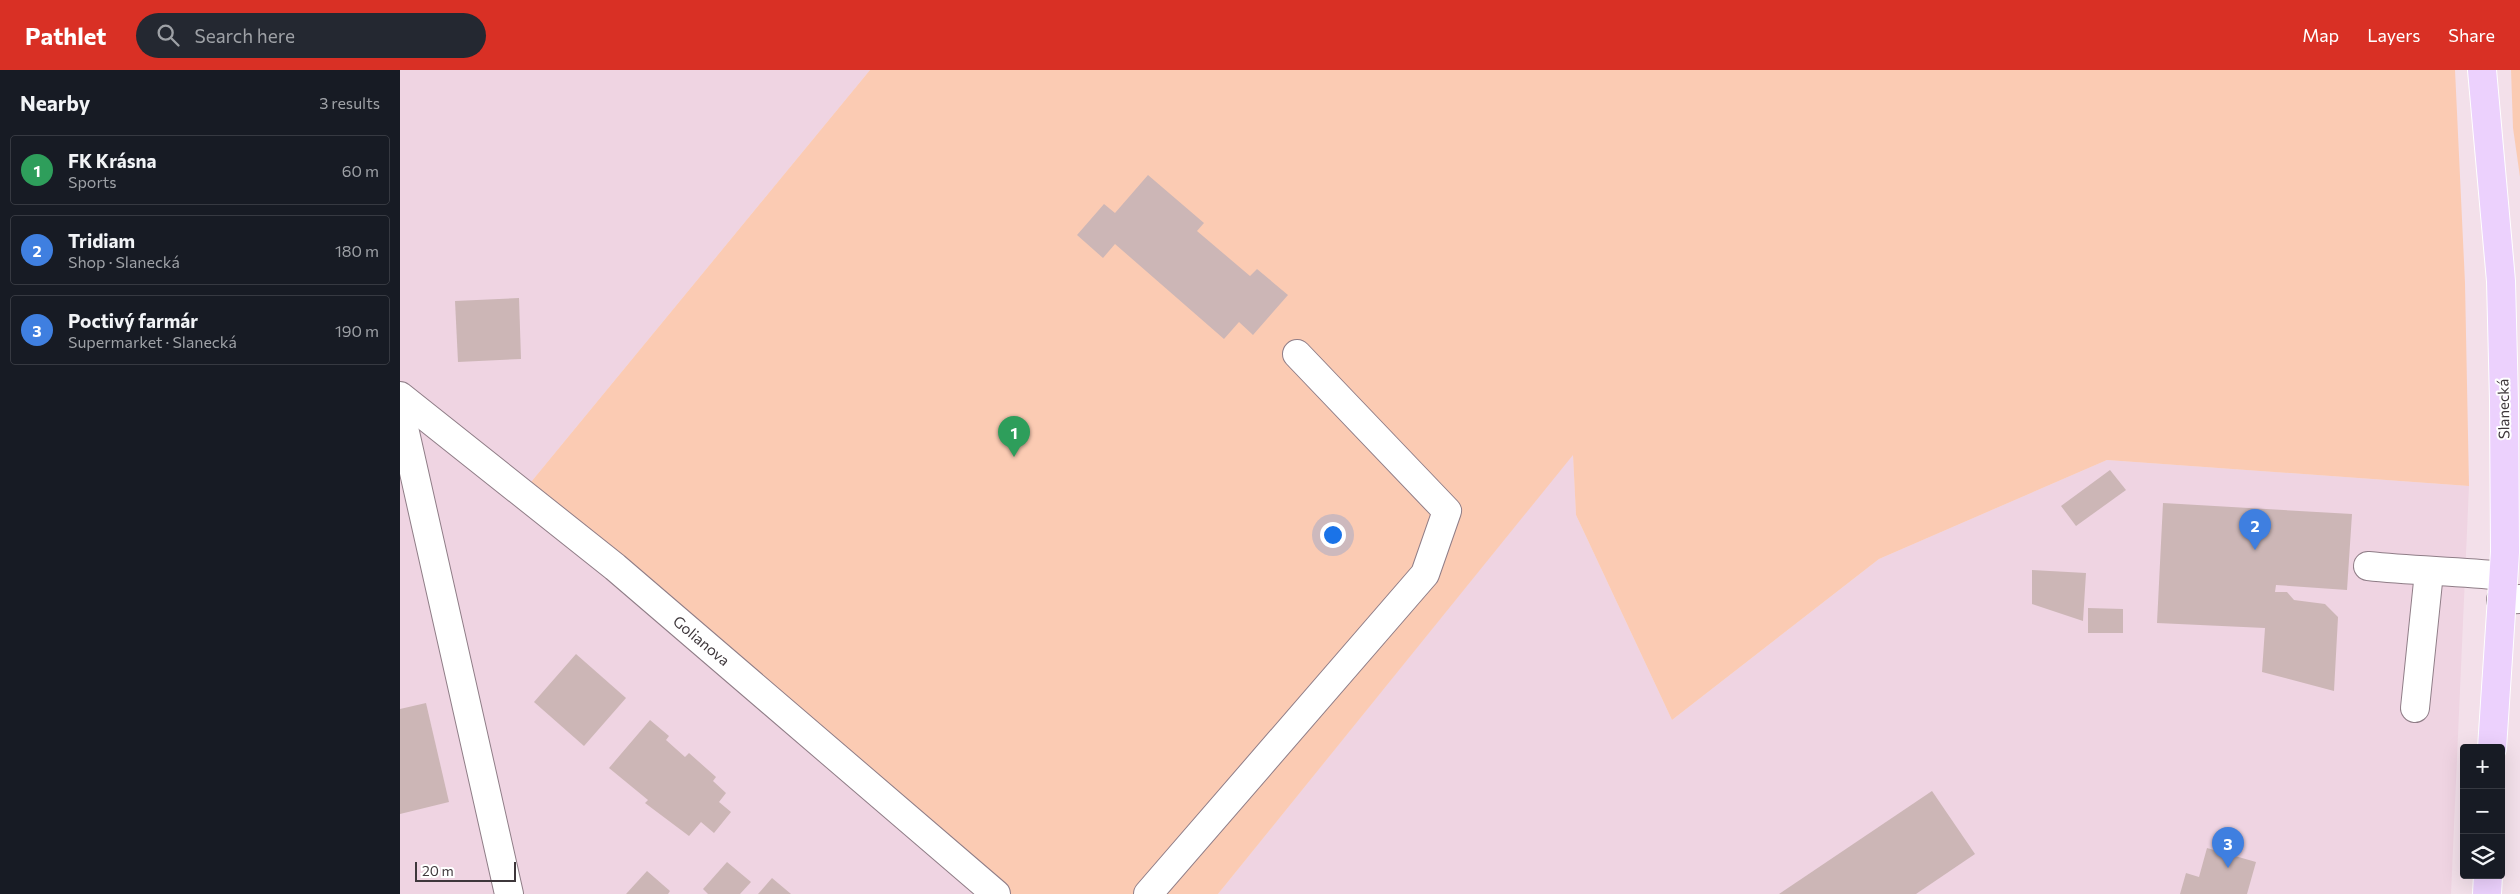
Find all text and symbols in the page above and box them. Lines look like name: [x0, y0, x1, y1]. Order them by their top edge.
search box: [136, 13, 486, 58]
text: Pathlet: [25, 21, 106, 50]
icon: search: [154, 21, 182, 49]
text: Search here: [194, 24, 295, 47]
text: Map: [2302, 24, 2339, 46]
text: Layers: [2367, 24, 2420, 46]
text: Share: [2448, 24, 2495, 46]
text: Nearby: [20, 90, 90, 115]
text: 3 results: [319, 93, 380, 112]
text: FK Krásna: [68, 149, 157, 172]
text: 1: [33, 161, 41, 180]
text: 60 m: [342, 161, 379, 180]
text: Sports: [68, 172, 117, 191]
text: Tridiam: [68, 229, 135, 252]
text: 2: [32, 241, 42, 260]
text: 180 m: [335, 241, 379, 260]
text: Shop · Slanecká: [68, 252, 180, 271]
text: Poctivý farmár: [68, 309, 198, 332]
text: 3: [32, 321, 42, 340]
text: 190 m: [335, 321, 379, 340]
text: Supermarket · Slanecká: [68, 332, 237, 351]
street label: Slanecká: [2493, 379, 2513, 439]
pin: 1: [998, 416, 1030, 457]
pin: 2: [2239, 509, 2271, 550]
your location: [1320, 522, 1346, 548]
street label: Golianova: [670, 611, 734, 669]
map controls: [2460, 744, 2505, 879]
button: +: [2460, 744, 2505, 789]
button: −: [2460, 789, 2505, 834]
pin: 3: [2212, 827, 2244, 868]
button: layers: [2460, 834, 2505, 879]
scale bar: [415, 859, 516, 882]
text: 20 m: [422, 862, 454, 879]

